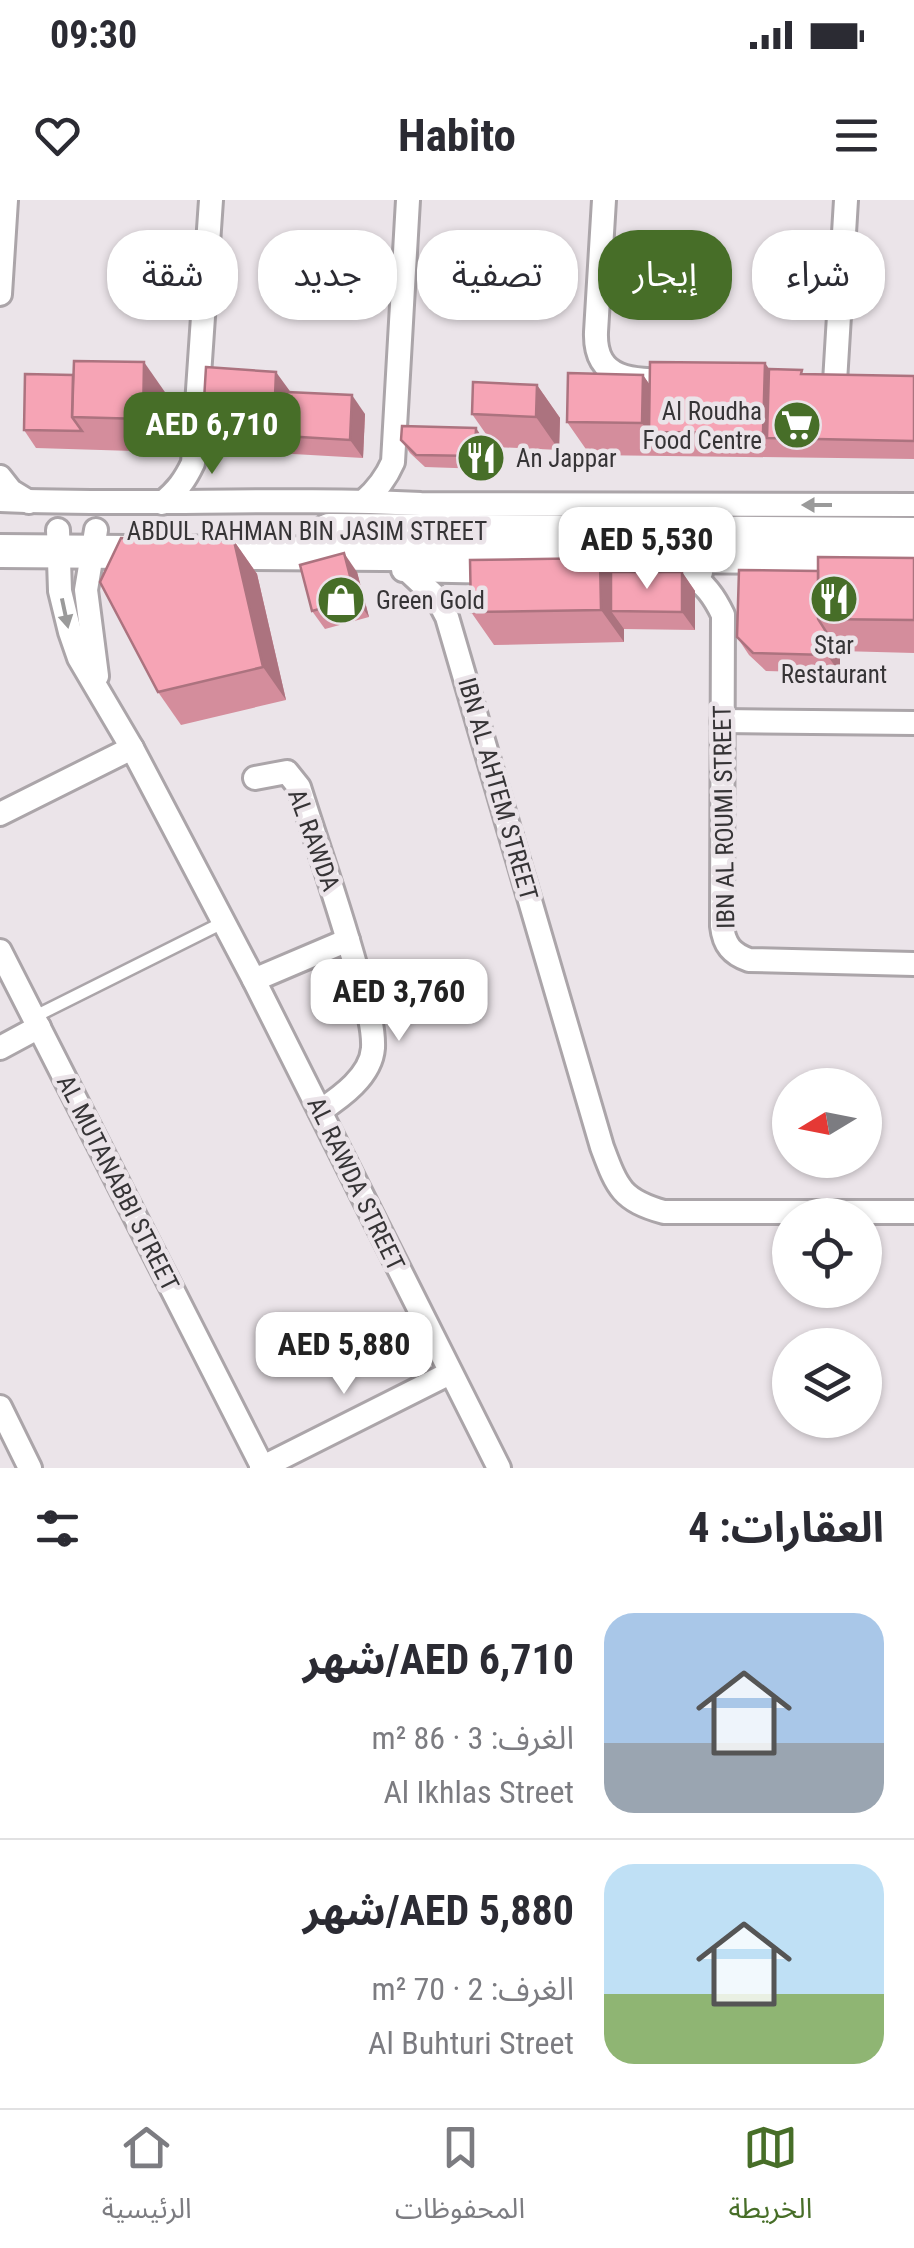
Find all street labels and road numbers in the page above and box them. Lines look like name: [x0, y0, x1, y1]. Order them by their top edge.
street label: ABDUL RAHMAN BIN JASIM STREET: [127, 517, 487, 546]
street label: IBN AL AHTEM STREET: [452, 674, 544, 904]
street label: IBN AL ROUMI STREET: [708, 705, 740, 929]
street label: AL RAWDA: [282, 785, 346, 895]
street label: AL MUTANABBI STREET: [51, 1070, 185, 1296]
street label: AL RAWDA STREET: [301, 1093, 411, 1275]

